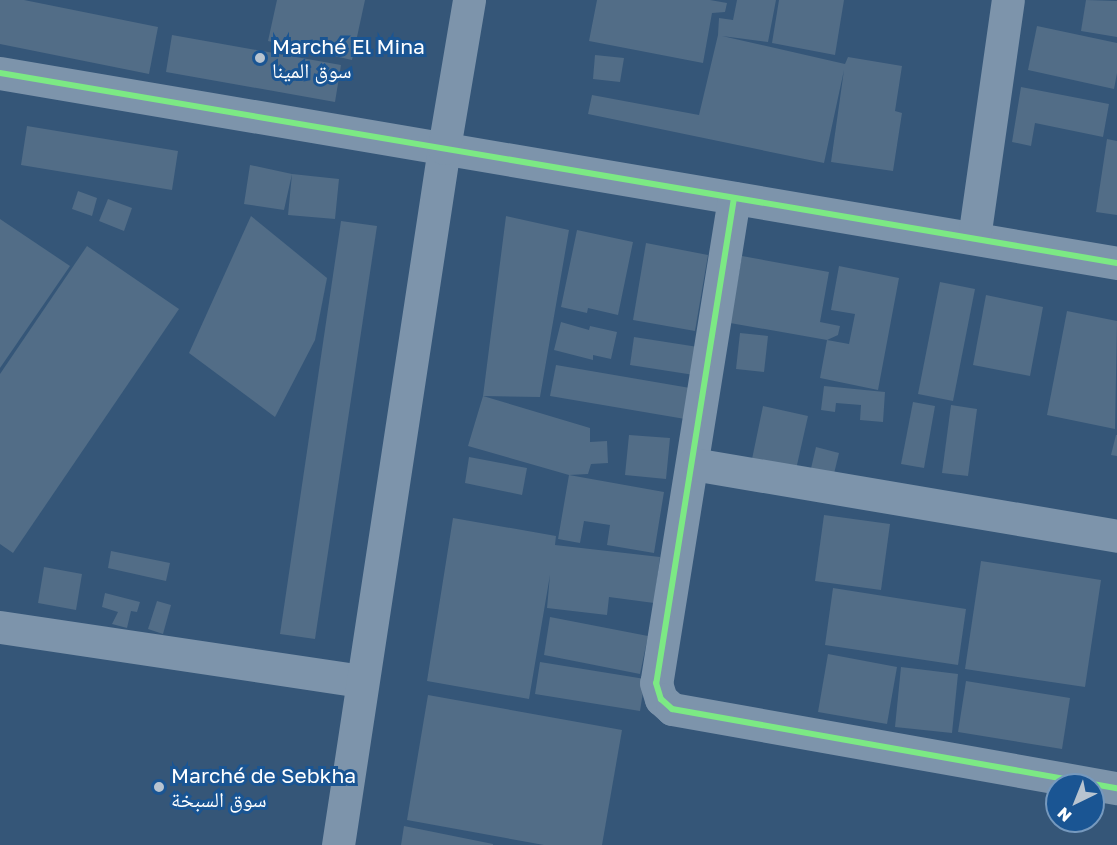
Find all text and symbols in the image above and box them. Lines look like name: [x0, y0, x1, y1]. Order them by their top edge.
place label: Marché El Mina سوق المينا: [272, 33, 425, 83]
marker: Marché El Mina سوق المينا: [253, 51, 267, 65]
place label: Marché de Sebkha سوق السبخة: [171, 762, 356, 812]
north arrow: [1045, 773, 1105, 833]
marker: Marché de Sebkha سوق السبخة: [152, 780, 166, 794]
text: N: [1053, 803, 1075, 826]

